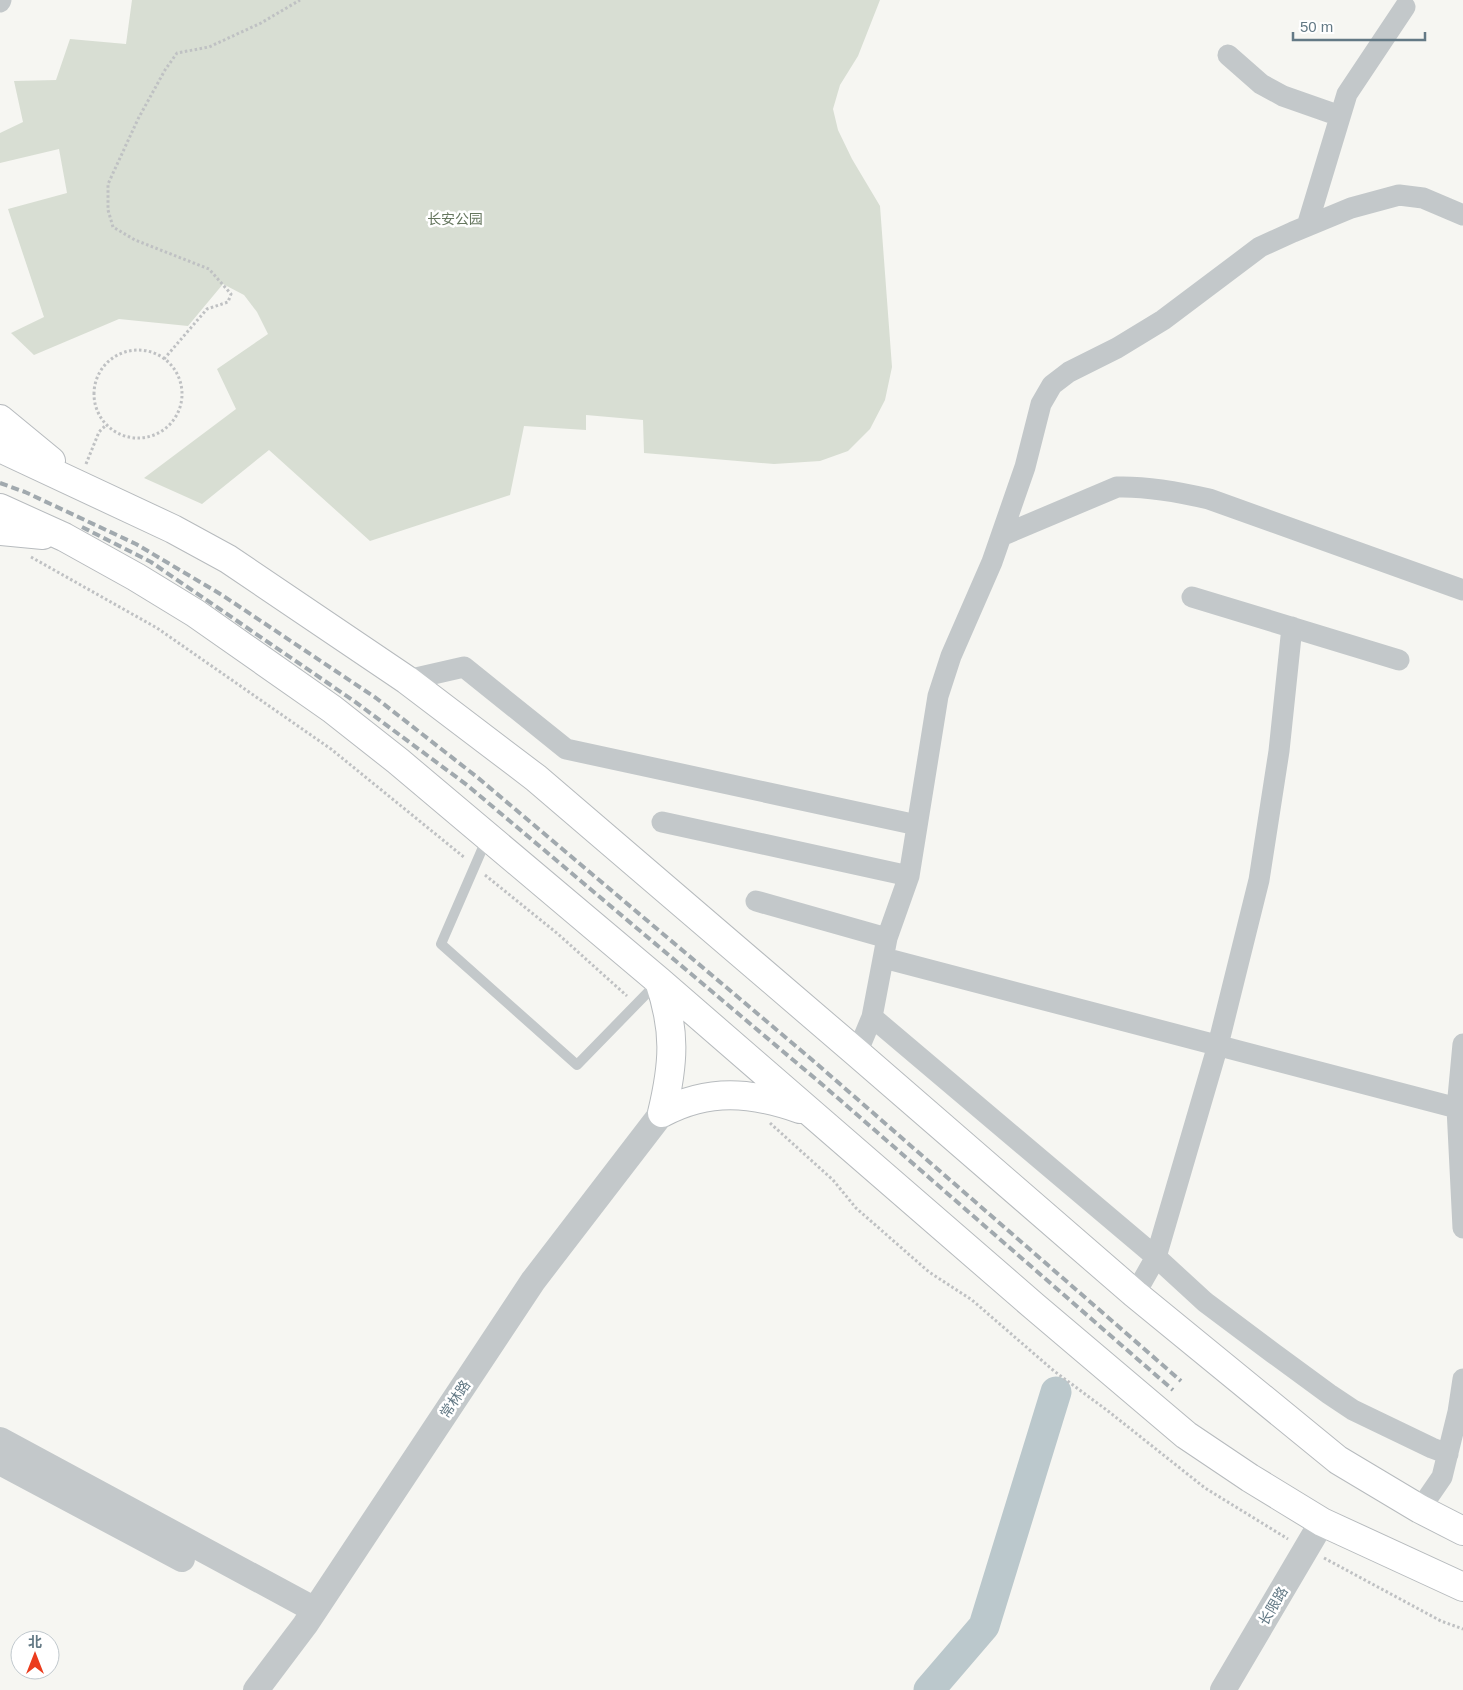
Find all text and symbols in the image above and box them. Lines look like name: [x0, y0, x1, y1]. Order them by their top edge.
scale bar: [1293, 10, 1426, 42]
text: 50 m: [1300, 18, 1333, 35]
park label: 长安公园: [427, 211, 483, 227]
street label: 常林路: [437, 1377, 473, 1421]
street label: 长限路: [1255, 1584, 1291, 1628]
north arrow: [10, 1630, 60, 1680]
text: 北: [28, 1634, 42, 1650]

